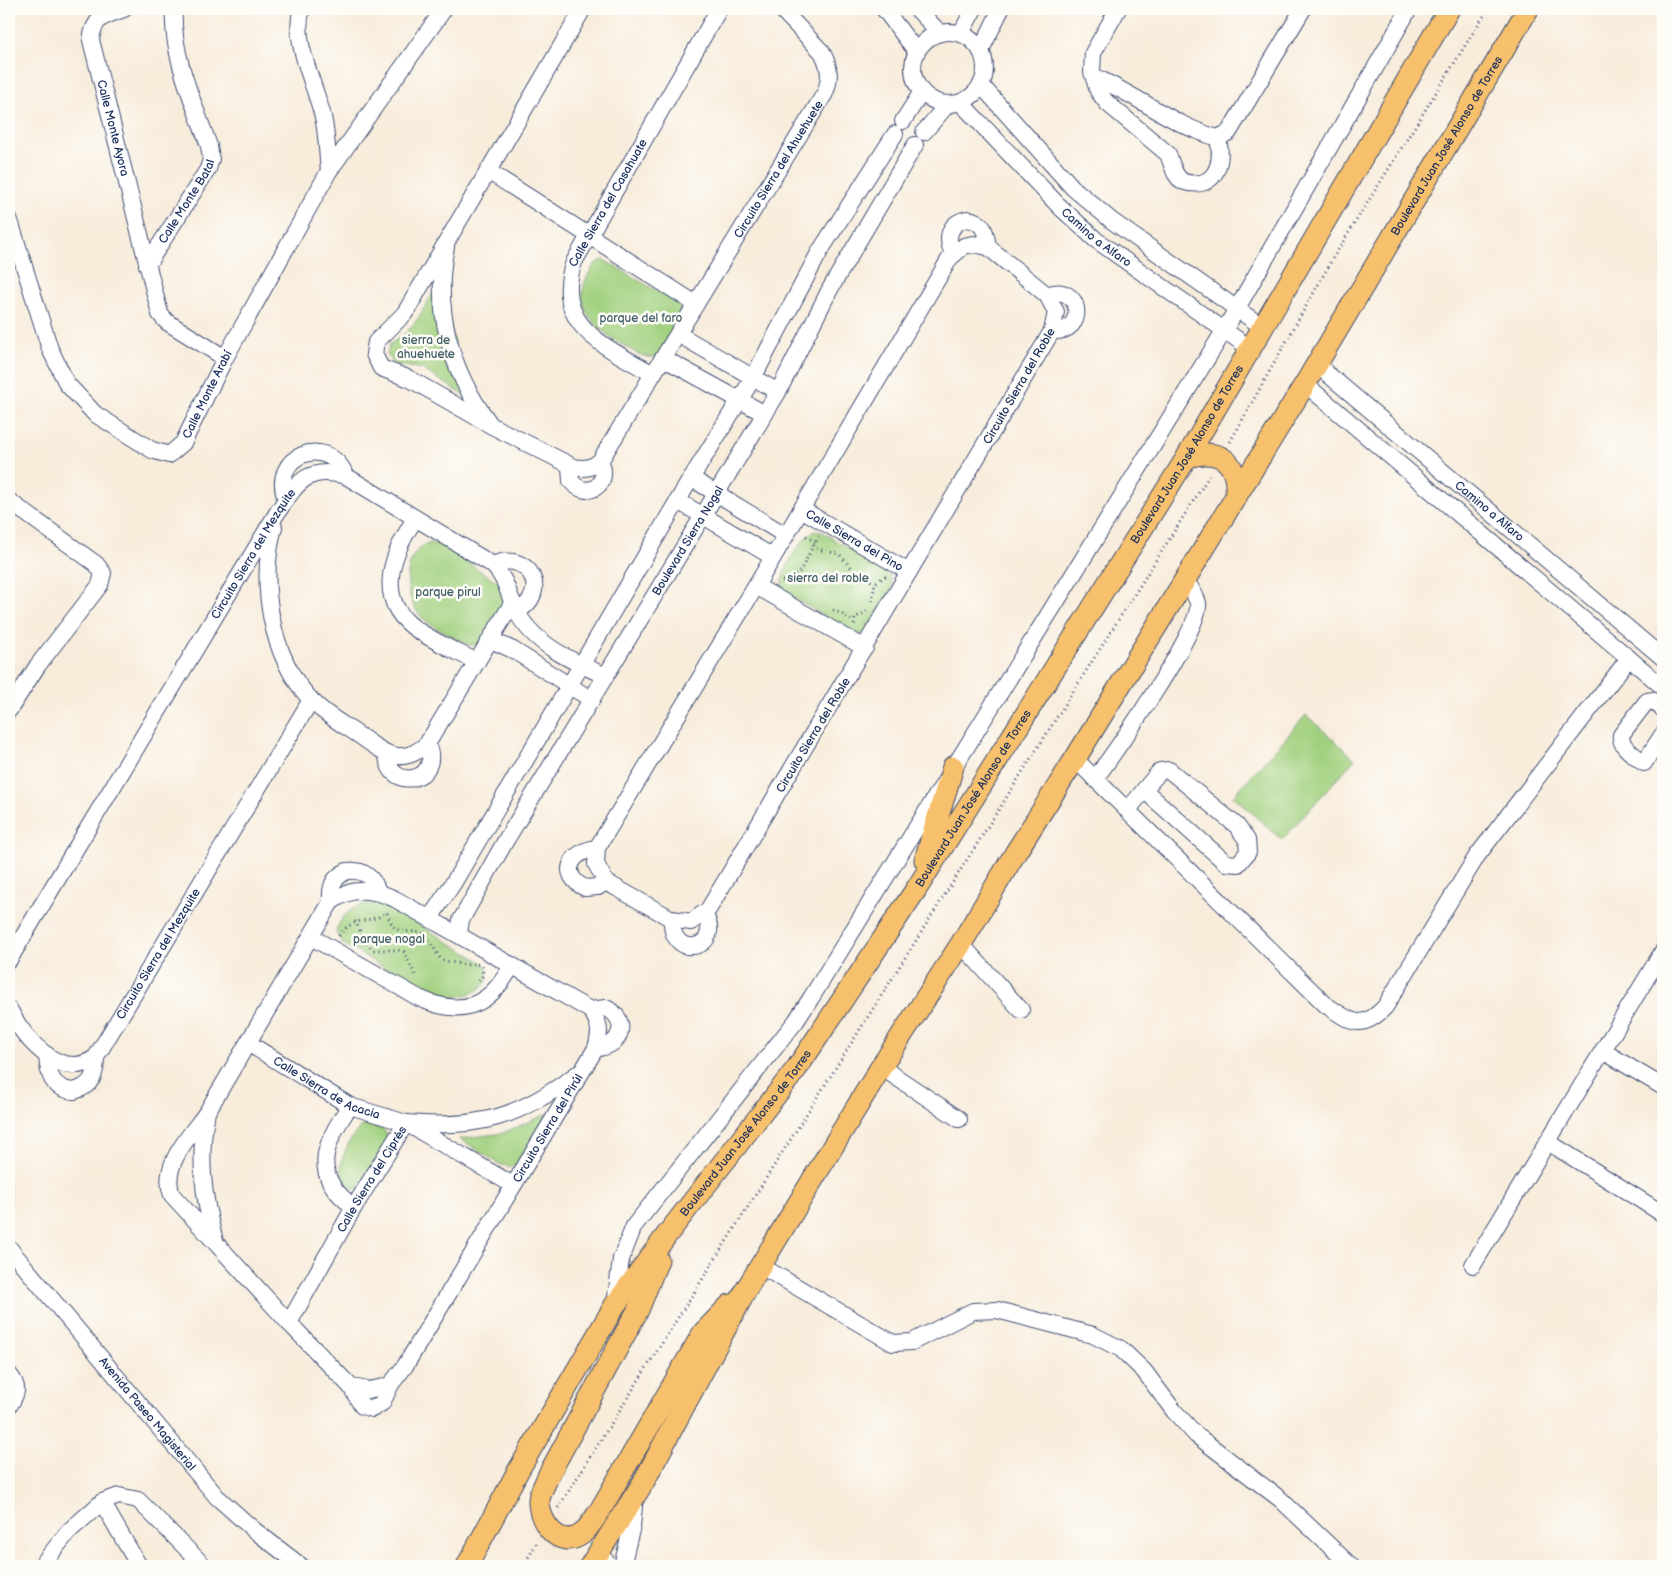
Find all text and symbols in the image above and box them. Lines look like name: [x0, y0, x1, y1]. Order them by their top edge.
street label: Boulevard Juan José Alonso de Torres: [1388, 53, 1506, 239]
street label: Calle Monte Ayora: [93, 78, 132, 178]
street label: Circuito Sierra del Ahuehuete: [731, 98, 827, 241]
street label: Calle Sierra del Casahuate: [566, 136, 651, 269]
street label: Calle Monte Batal: [155, 158, 218, 247]
street label: Camino a Alfaro: [1058, 205, 1134, 271]
park label: parque del faro: [600, 311, 683, 326]
street label: Circuito Sierra del Roble: [980, 325, 1059, 447]
park label: sierra de ahuehuete: [397, 333, 455, 362]
street label: Calle Monte Arabí: [179, 348, 236, 441]
street label: Boulevard Juan José Alonso de Torres: [1127, 362, 1247, 547]
street label: Camino a Alfaro: [1451, 478, 1527, 545]
street label: Boulevard Sierra Nogal: [649, 483, 727, 599]
street label: Circuito Sierra del Mezquite: [208, 486, 299, 622]
street label: Calle Sierra del Pino: [803, 506, 906, 575]
park label: sierra del roble: [787, 571, 869, 586]
park label: parque pirul: [415, 585, 481, 600]
street label: Circuito Sierra del Roble: [773, 675, 854, 796]
street label: Boulevard Juan José Alonso de Torres: [912, 707, 1035, 890]
street label: Circuito Sierra del Mezquite: [113, 886, 204, 1022]
park label: parque nogal: [353, 932, 425, 947]
street label: Boulevard Juan José Alonso de Torres: [677, 1047, 815, 1220]
street label: Calle Sierra de Acacia: [270, 1053, 382, 1123]
street label: Circuito Sierra del Pirúl: [510, 1071, 587, 1186]
street label: Calle Sierra del Ciprés: [334, 1123, 410, 1235]
street label: Avenida Paseo Magisterial: [95, 1354, 199, 1474]

